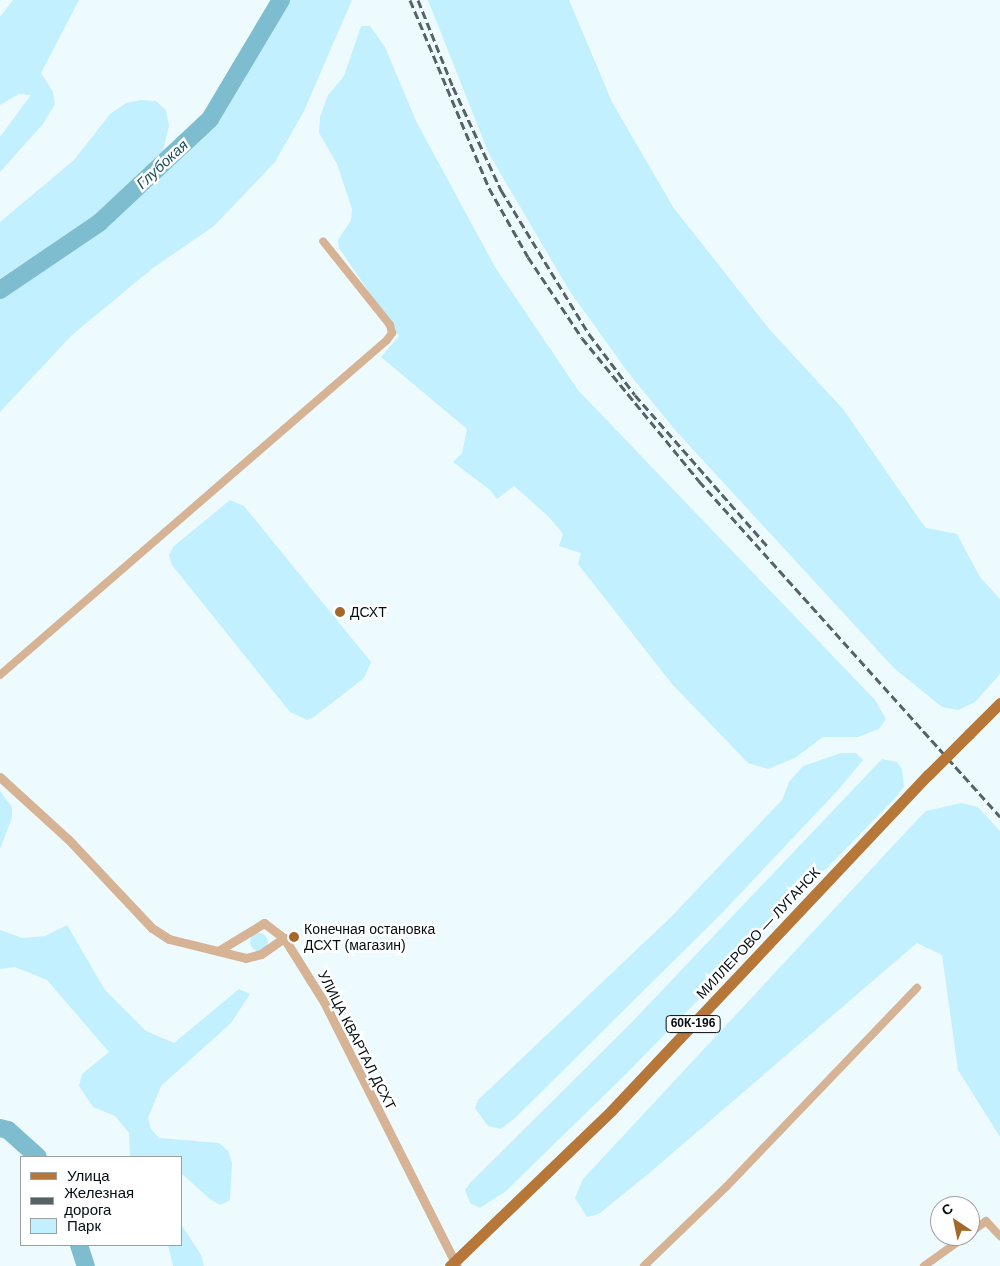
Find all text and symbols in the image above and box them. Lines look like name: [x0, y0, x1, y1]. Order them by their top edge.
water label: Глубокая: [133, 136, 191, 192]
place label: ДСХТ: [350, 604, 387, 620]
marker: ДСХТ: [334, 606, 346, 618]
street label: МИЛЛЕРОВО — ЛУГАНСК: [693, 864, 823, 1002]
place label: Конечная остановка ДСХТ (магазин): [304, 921, 435, 954]
marker: Конечная остановка ДСХТ (магазин): [288, 931, 300, 943]
street label: УЛИЦА КВАРТАЛ ДСХТ: [315, 968, 399, 1112]
road number: 60К-196: [666, 1014, 720, 1034]
legend: [20, 1156, 182, 1246]
text: Улица: [67, 1167, 110, 1184]
text: Железная дорога: [64, 1184, 134, 1218]
north arrow: [930, 1196, 980, 1246]
text: С: [939, 1200, 956, 1219]
text: Парк: [67, 1217, 101, 1234]

